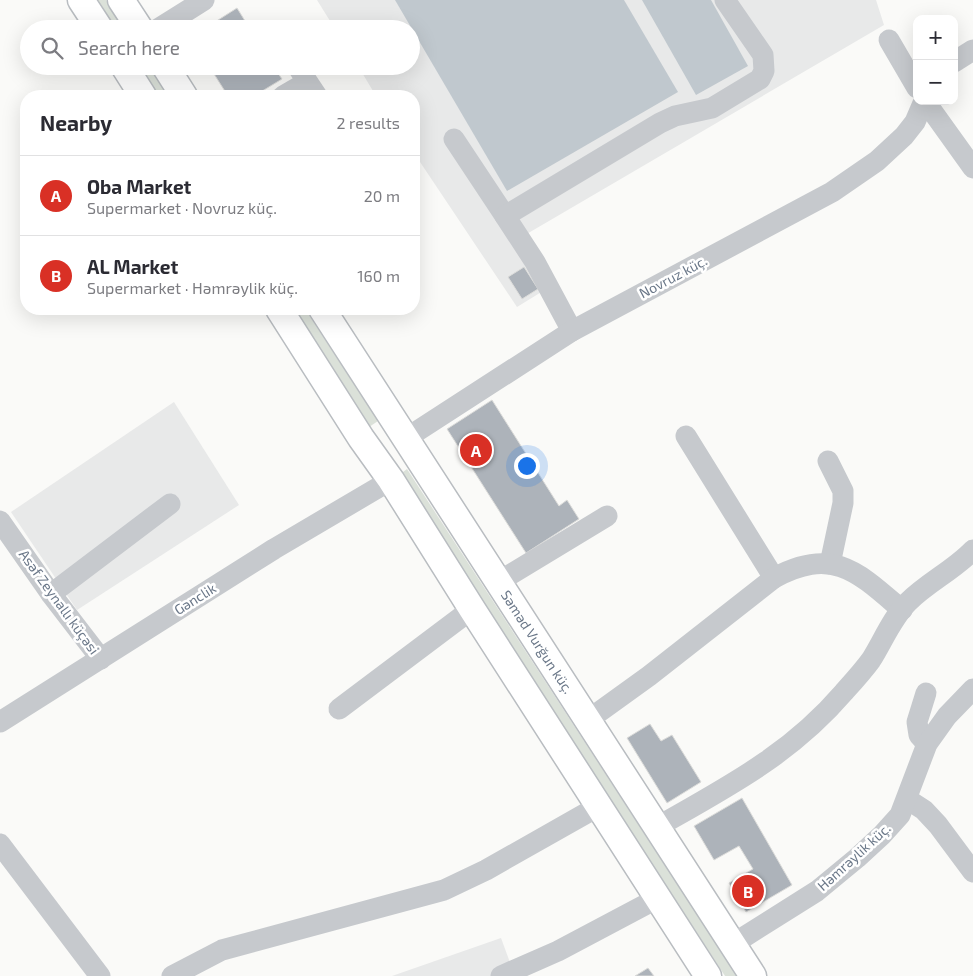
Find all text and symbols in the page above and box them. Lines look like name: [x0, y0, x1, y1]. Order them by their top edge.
map controls: [913, 15, 958, 105]
button: +: [913, 15, 958, 60]
search box: [20, 20, 420, 75]
icon: search: [38, 34, 66, 62]
text: Search here: [78, 36, 180, 59]
button: −: [913, 60, 958, 105]
text: Nearby: [40, 110, 112, 135]
text: 2 results: [337, 113, 400, 132]
text: Oba Market: [87, 175, 191, 198]
text: A: [51, 186, 61, 205]
text: 20 m: [364, 186, 400, 205]
text: Supermarket · Novruz küç.: [87, 198, 277, 217]
street label: Novruz küç.: [636, 252, 710, 302]
text: AL Market: [87, 255, 178, 278]
text: B: [51, 266, 61, 285]
text: 160 m: [357, 266, 400, 285]
text: Supermarket · Həmrəylik küç.: [87, 278, 298, 297]
pin: A: [460, 431, 492, 469]
your location: [514, 453, 540, 479]
street label: Asəf Zeynallı küçəsi: [15, 546, 103, 658]
street label: Gənclik: [171, 579, 219, 618]
street label: Səməd Vurğun küç.: [497, 587, 577, 697]
street label: Həmrəylik küç.: [814, 819, 894, 895]
pin: B: [732, 872, 764, 910]

